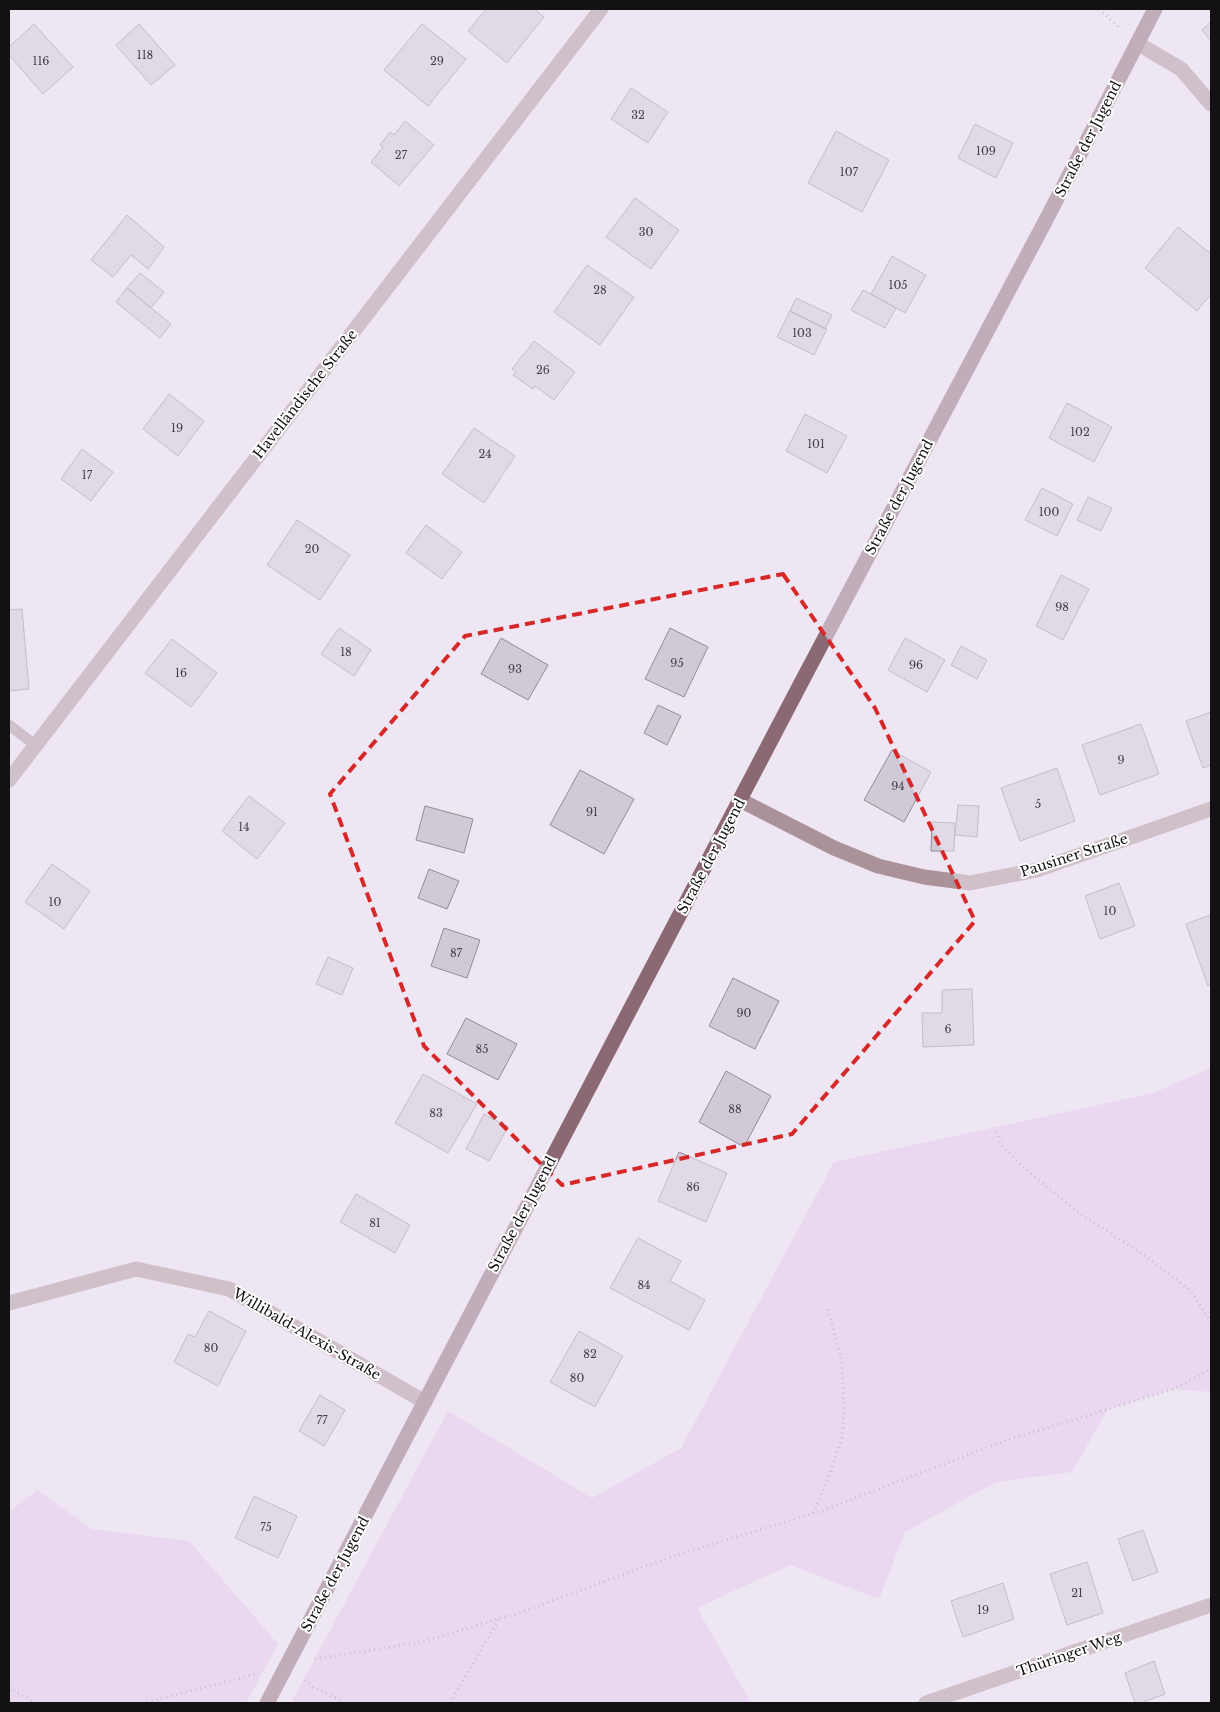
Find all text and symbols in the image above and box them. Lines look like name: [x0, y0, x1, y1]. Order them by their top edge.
house number: 118: [137, 48, 153, 62]
house number: 116: [33, 54, 49, 68]
house number: 29: [430, 54, 444, 68]
street label: Straße der Jugend: [1051, 77, 1125, 200]
house number: 32: [631, 108, 645, 122]
house number: 109: [976, 144, 996, 158]
house number: 27: [395, 148, 408, 162]
house number: 107: [840, 165, 859, 179]
house number: 30: [639, 225, 653, 239]
house number: 105: [888, 278, 908, 292]
house number: 28: [593, 283, 607, 297]
street label: Havelländische Straße: [249, 326, 361, 462]
house number: 103: [792, 326, 812, 340]
house number: 26: [536, 363, 550, 377]
house number: 19: [171, 421, 183, 435]
house number: 102: [1070, 425, 1090, 439]
street label: Straße der Jugend: [861, 436, 937, 558]
house number: 101: [807, 437, 825, 451]
house number: 24: [478, 447, 492, 461]
house number: 17: [82, 468, 93, 482]
house number: 100: [1039, 505, 1059, 519]
house number: 20: [305, 542, 319, 556]
house number: 98: [1055, 600, 1069, 614]
house number: 18: [340, 645, 352, 659]
house number: 95: [670, 656, 684, 670]
house number: 96: [909, 658, 923, 672]
house number: 93: [508, 662, 522, 676]
house number: 16: [175, 666, 187, 680]
house number: 9: [1117, 753, 1125, 767]
house number: 94: [891, 779, 905, 793]
street label: Straße der Jugend: [673, 795, 749, 917]
house number: 5: [1035, 797, 1041, 811]
house number: 91: [586, 805, 598, 819]
house number: 14: [238, 820, 250, 834]
street label: Pausiner Straße: [1018, 829, 1130, 881]
house number: 10: [49, 895, 62, 909]
house number: 10: [1104, 904, 1117, 918]
house number: 87: [450, 946, 463, 960]
house number: 90: [737, 1006, 752, 1020]
house number: 6: [944, 1022, 952, 1036]
house number: 85: [476, 1042, 488, 1056]
house number: 88: [728, 1102, 742, 1116]
house number: 83: [429, 1106, 443, 1120]
street label: Straße der Jugend: [484, 1153, 560, 1275]
house number: 86: [686, 1180, 700, 1194]
house number: 81: [369, 1216, 381, 1230]
house number: 84: [637, 1278, 651, 1292]
street label: Willibald-Alexis-Straße: [229, 1284, 384, 1384]
house number: 80: [204, 1341, 218, 1355]
house number: 82: [583, 1347, 597, 1361]
house number: 80: [570, 1371, 584, 1385]
house number: 77: [316, 1413, 328, 1427]
street label: Straße der Jugend: [297, 1513, 373, 1635]
house number: 75: [260, 1520, 272, 1534]
house number: 21: [1071, 1586, 1083, 1600]
house number: 19: [977, 1603, 989, 1617]
street label: Thüringer Weg: [1014, 1628, 1124, 1680]

